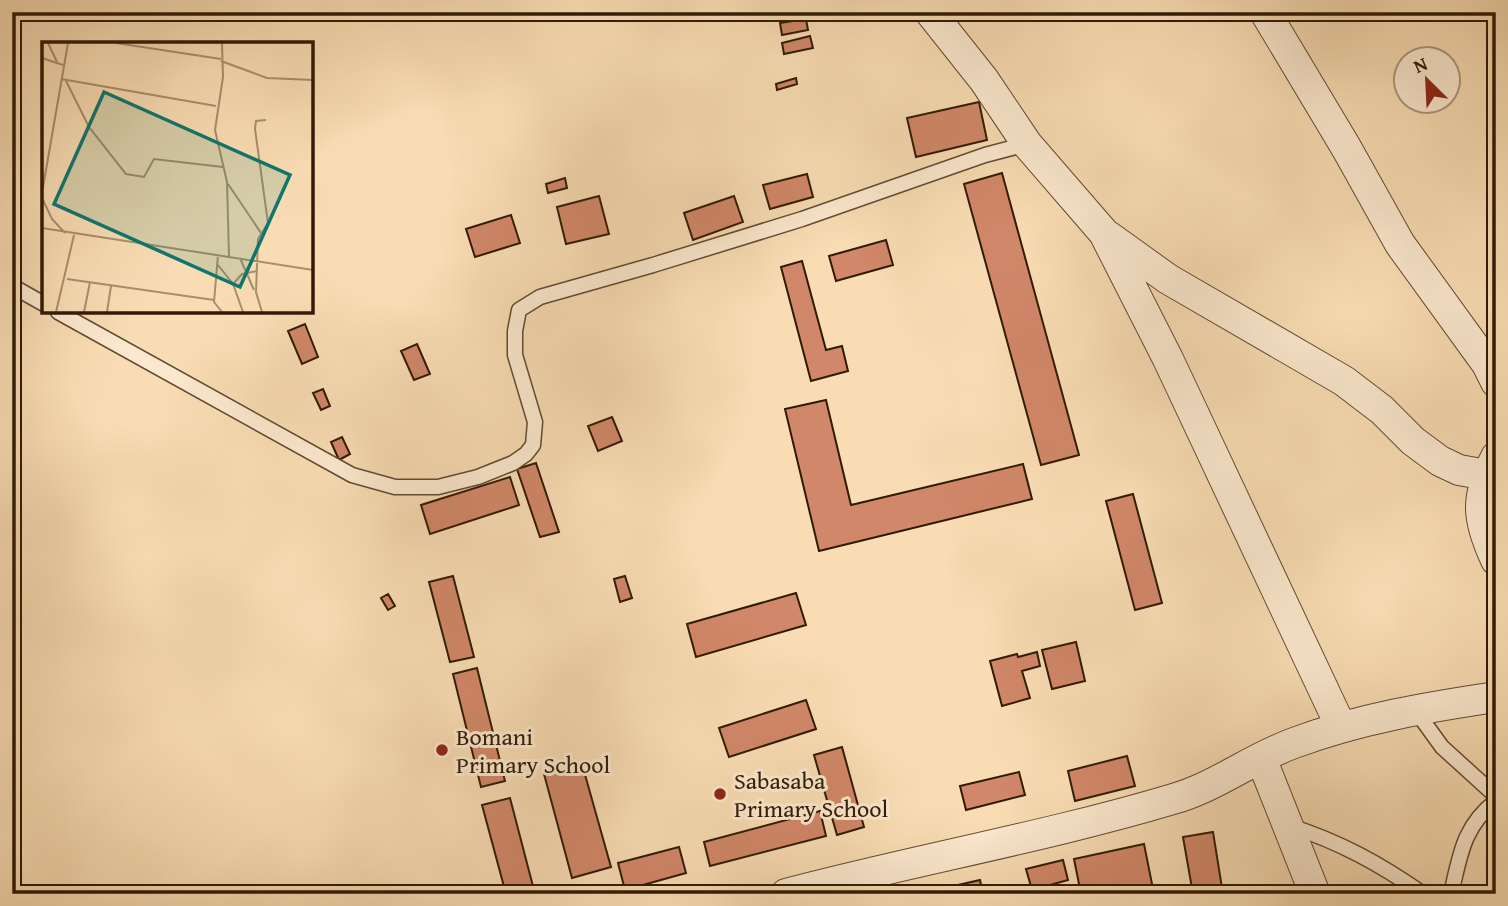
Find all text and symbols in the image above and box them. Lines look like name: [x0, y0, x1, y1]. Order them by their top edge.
inset map: [42, 42, 313, 313]
north arrow: [1392, 46, 1462, 116]
text: N: [1409, 49, 1432, 80]
place label: Bomani Primary School: [456, 719, 611, 782]
marker: Bomani Primary School: [434, 742, 450, 758]
place label: Sabasaba Primary School: [734, 763, 889, 826]
marker: Sabasaba Primary School: [712, 786, 728, 802]

